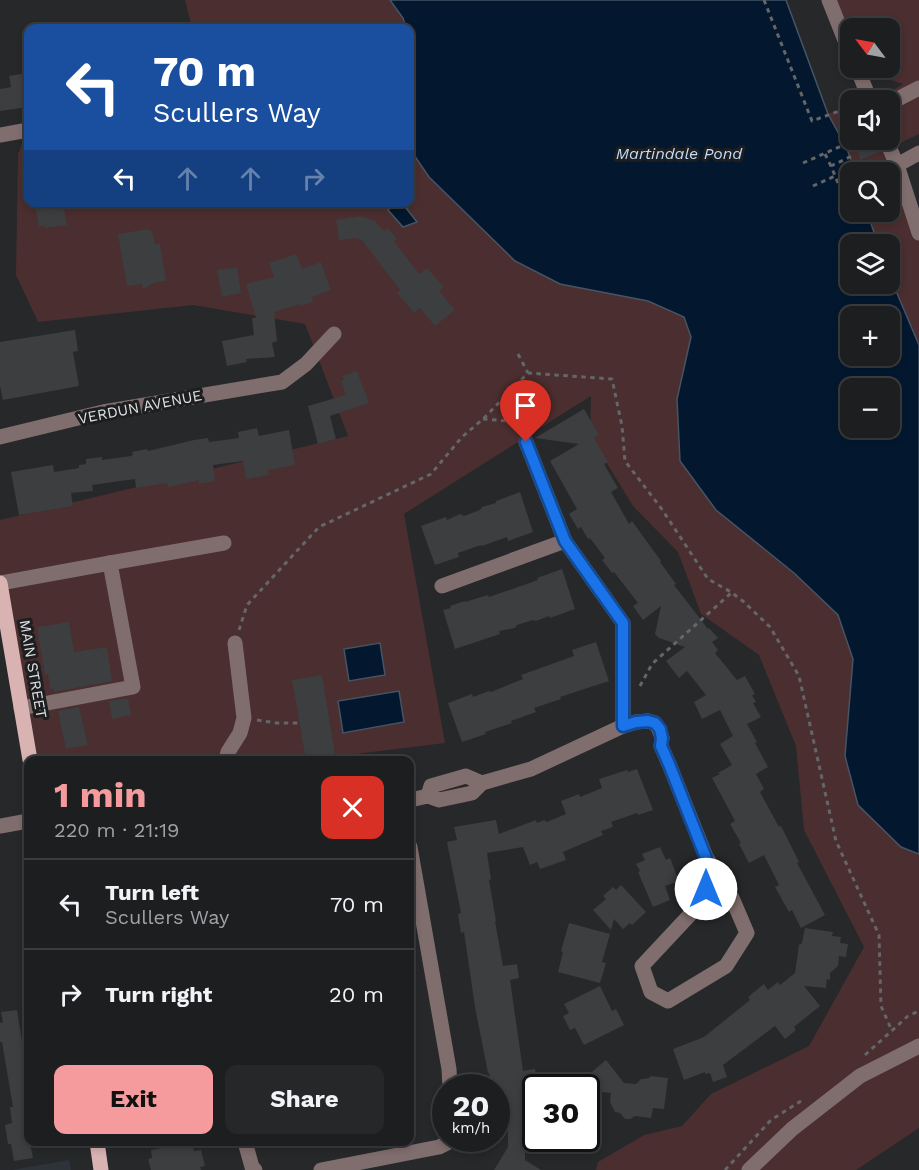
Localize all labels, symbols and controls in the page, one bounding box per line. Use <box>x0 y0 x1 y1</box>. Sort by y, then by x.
north arrow <box>840 18 900 78</box>
map controls <box>840 18 900 438</box>
text: 70 m <box>153 47 256 96</box>
icon: left <box>54 48 132 126</box>
button: sound <box>840 90 900 150</box>
text: Scullers Way <box>153 97 321 129</box>
water label: Martindale Pond <box>616 144 743 163</box>
icon: left <box>108 162 141 195</box>
icon: ahead <box>171 162 204 195</box>
icon: ahead <box>234 162 267 195</box>
icon: right <box>297 162 330 195</box>
button: search <box>840 162 900 222</box>
button: layers <box>840 234 900 294</box>
button: + <box>840 306 900 366</box>
button: − <box>840 378 900 438</box>
pin <box>500 380 551 442</box>
street label: VERDUN AVENUE <box>77 386 203 428</box>
icon: arrive <box>509 389 542 422</box>
street label: MAIN STREET <box>15 618 51 720</box>
text: 1 min <box>54 774 146 816</box>
button: close <box>321 776 384 839</box>
text: 220 m · 21:19 <box>54 818 179 842</box>
position arrow <box>674 857 738 921</box>
text: Turn left <box>105 880 199 905</box>
icon: left <box>54 888 87 921</box>
text: 70 m <box>330 892 384 917</box>
text: Scullers Way <box>105 905 229 929</box>
icon: right <box>54 978 87 1011</box>
text: Turn right <box>105 982 212 1007</box>
text: 20 m <box>329 982 384 1007</box>
button: Exit <box>54 1065 213 1134</box>
button: Share <box>225 1065 384 1134</box>
speed limit sign: 30 <box>522 1074 600 1152</box>
text: 20 <box>452 1088 490 1123</box>
text: km/h <box>452 1119 490 1137</box>

